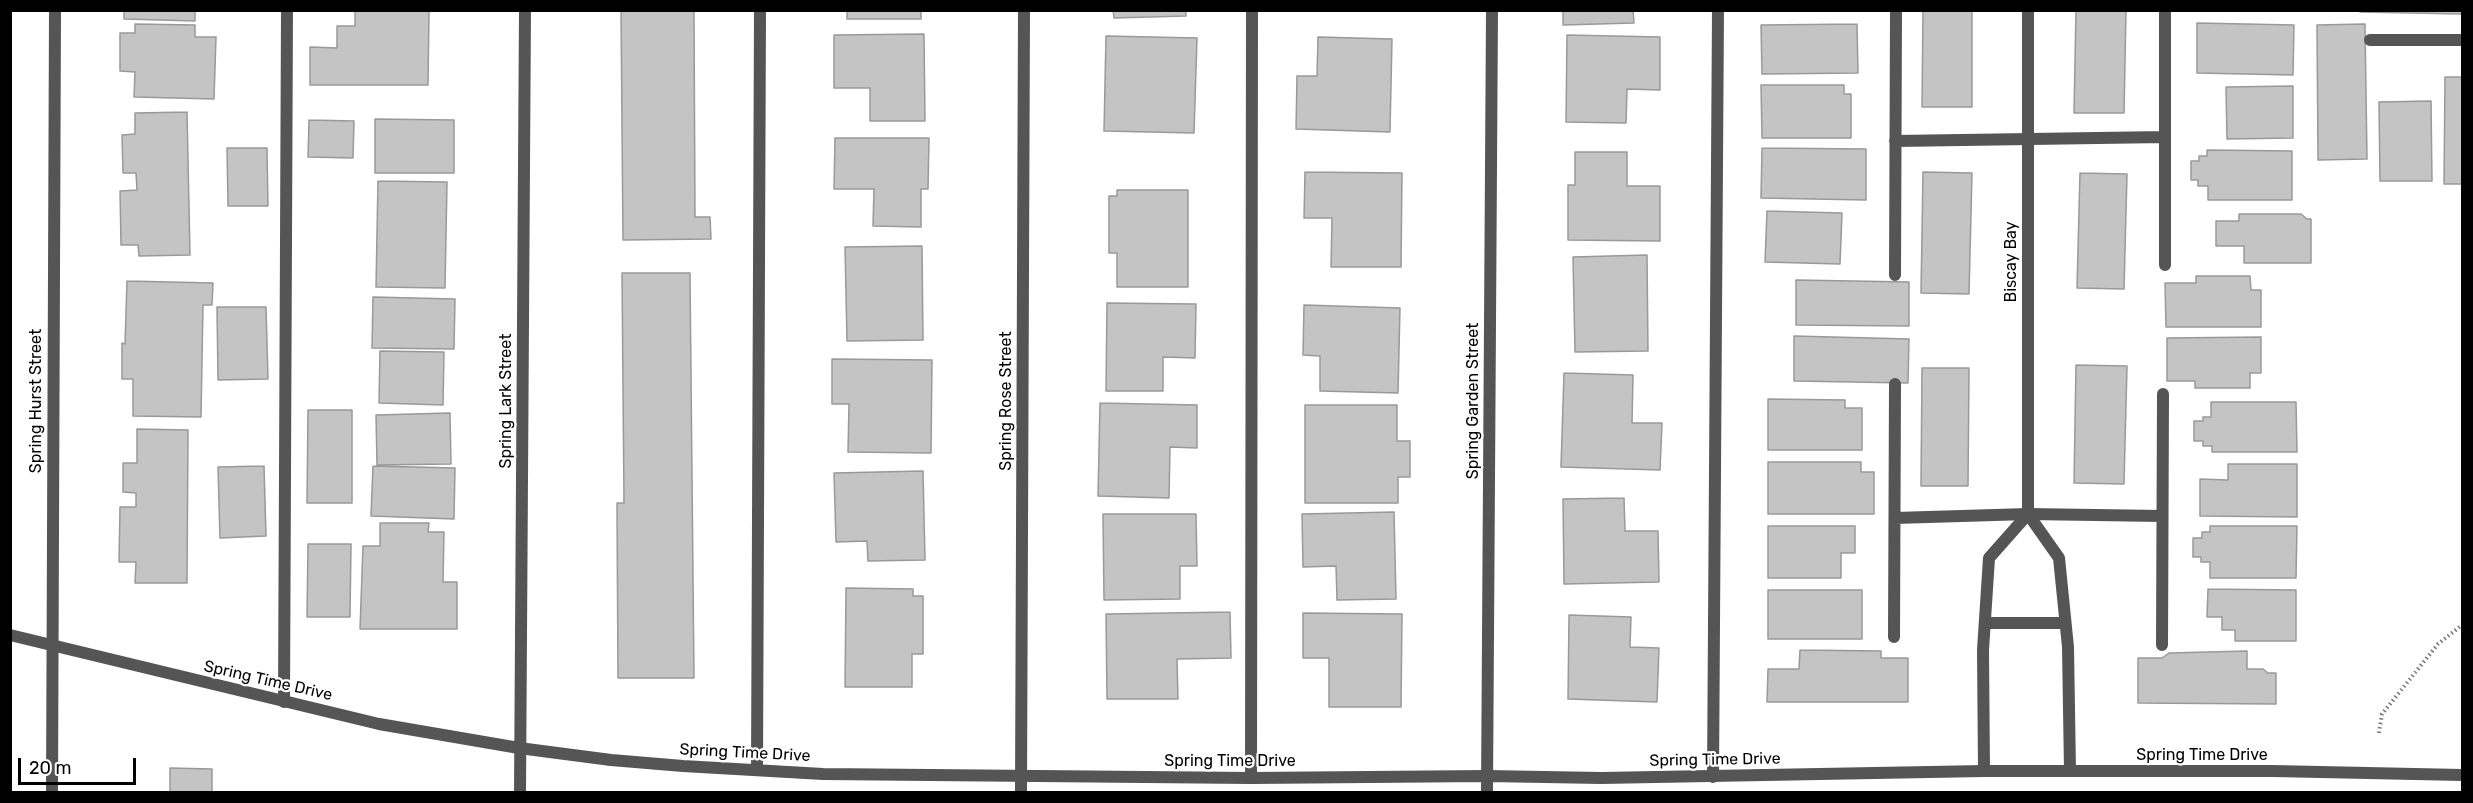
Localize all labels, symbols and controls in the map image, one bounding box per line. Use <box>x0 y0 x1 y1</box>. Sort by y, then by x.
street label: Biscay Bay <box>2001 221 2021 303</box>
street label: Spring Garden Street <box>1463 323 1483 479</box>
street label: Spring Hurst Street <box>26 329 46 473</box>
street label: Spring Rose Street <box>996 331 1016 471</box>
street label: Spring Lark Street <box>496 334 516 468</box>
street label: Spring Time Drive <box>202 657 334 705</box>
street label: Spring Time Drive <box>679 740 811 766</box>
street label: Spring Time Drive <box>2136 745 2268 765</box>
scale bar <box>21 746 140 784</box>
street label: Spring Time Drive <box>1649 749 1781 771</box>
street label: Spring Time Drive <box>1164 751 1296 771</box>
text: 20 m <box>29 757 71 779</box>

